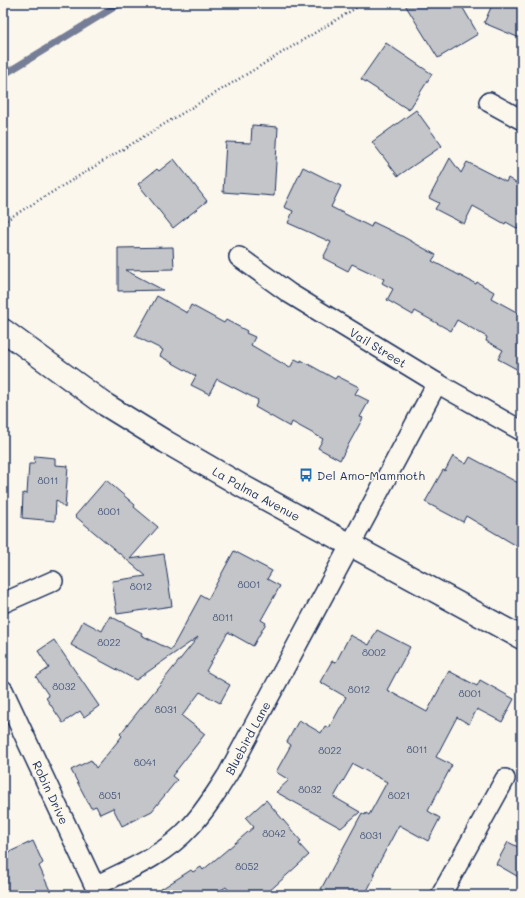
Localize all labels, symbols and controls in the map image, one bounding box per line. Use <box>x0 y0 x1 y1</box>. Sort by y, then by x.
street label: Vail Street <box>347 324 410 371</box>
street label: La Palma Avenue <box>210 463 303 524</box>
bus stop icon: Del Amo-Mammoth <box>298 467 314 483</box>
place label: Del Amo-Mammoth <box>317 467 425 483</box>
house number: 8011 <box>37 473 59 487</box>
house number: 8001 <box>98 504 120 518</box>
house number: 8001 <box>238 577 260 591</box>
house number: 8012 <box>130 579 152 593</box>
house number: 8011 <box>212 610 234 624</box>
house number: 8022 <box>97 635 121 649</box>
house number: 8002 <box>362 645 386 659</box>
house number: 8032 <box>52 679 76 693</box>
house number: 8012 <box>348 682 370 696</box>
house number: 8001 <box>459 686 481 700</box>
street label: Bluebird Lane <box>221 698 274 777</box>
house number: 8031 <box>155 702 177 716</box>
house number: 8011 <box>406 742 428 756</box>
house number: 8022 <box>318 743 342 757</box>
house number: 8041 <box>134 755 156 769</box>
street label: Robin Drive <box>29 758 73 827</box>
house number: 8032 <box>298 782 322 796</box>
house number: 8051 <box>99 788 121 802</box>
house number: 8021 <box>388 788 410 802</box>
house number: 8042 <box>262 826 286 840</box>
house number: 8031 <box>360 828 382 842</box>
house number: 8052 <box>235 859 259 873</box>

